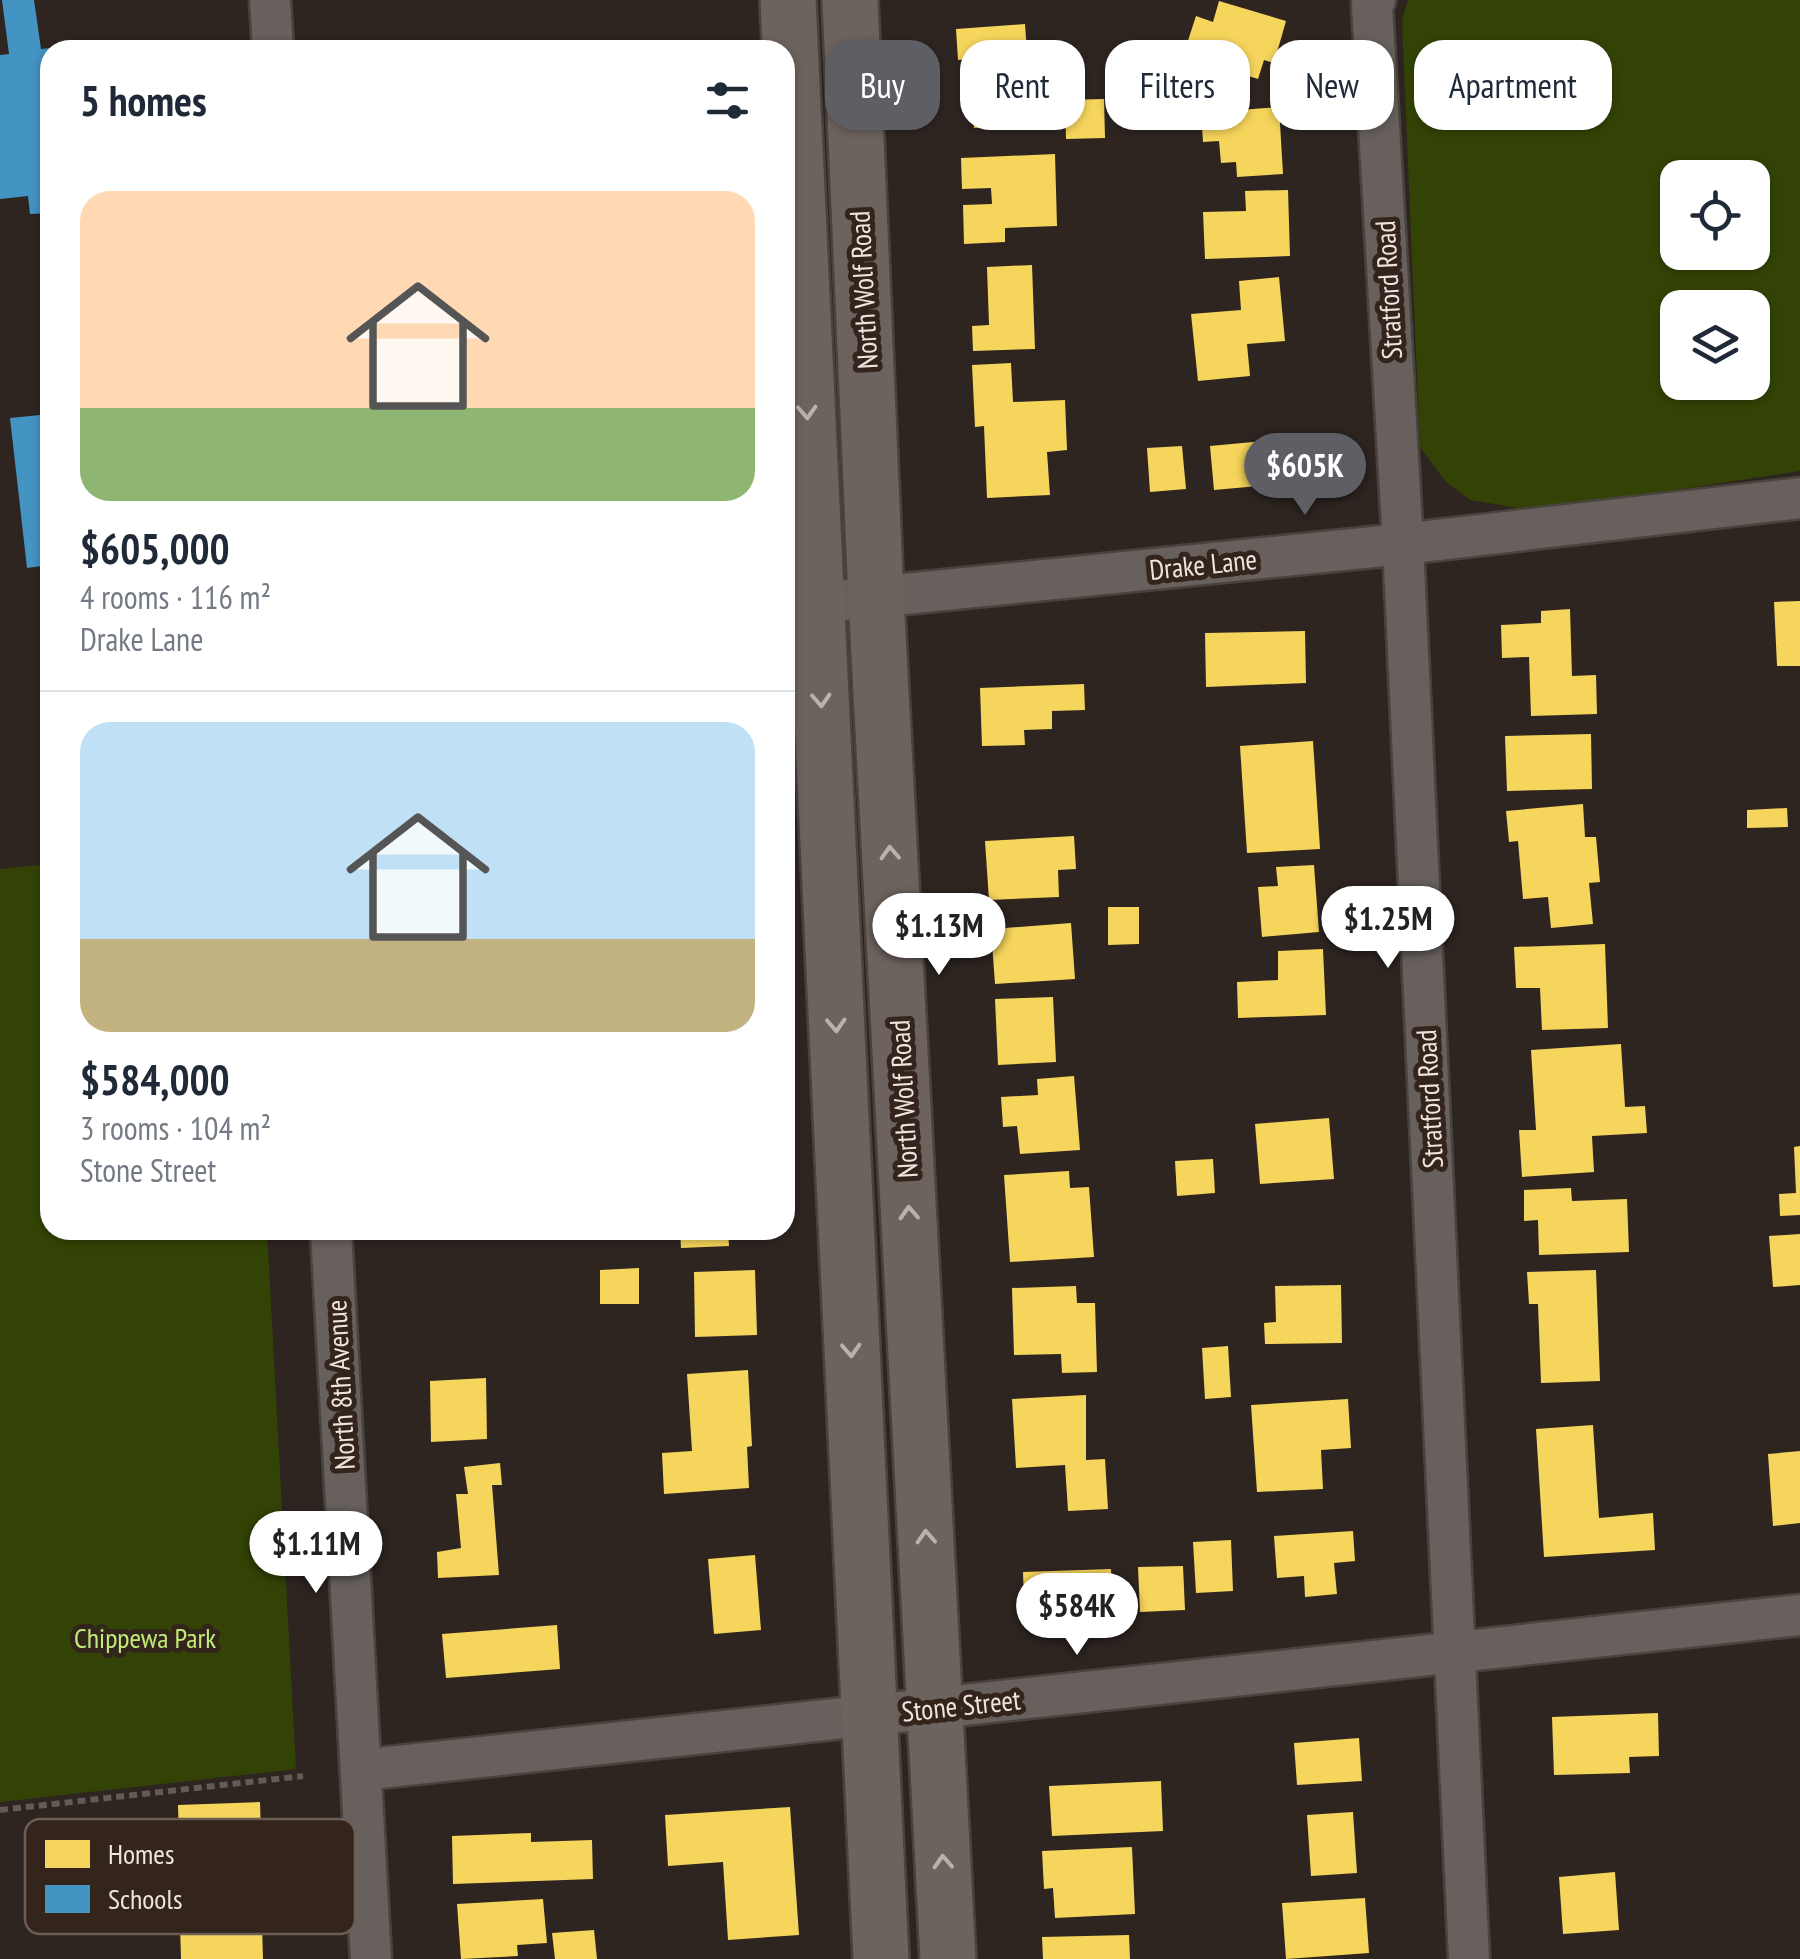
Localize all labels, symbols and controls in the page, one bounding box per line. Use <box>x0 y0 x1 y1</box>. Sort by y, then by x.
chip: Buy <box>825 40 940 130</box>
chip: Rent <box>960 40 1085 130</box>
chip: Filters <box>1105 40 1250 130</box>
chip: New <box>1270 40 1394 130</box>
chip: Apartment <box>1414 40 1612 130</box>
text: 5 homes <box>80 73 207 128</box>
icon: filters <box>700 73 755 128</box>
map controls <box>1660 160 1770 400</box>
button: locate <box>1660 160 1770 270</box>
street label: North Wolf Road <box>840 210 886 370</box>
street label: Stratford Road <box>1366 220 1410 360</box>
icon: home <box>328 256 508 436</box>
button: layers <box>1660 290 1770 400</box>
one-way arrow <box>797 405 818 421</box>
pin: $605K <box>1235 433 1375 518</box>
text: $605K <box>1266 444 1344 486</box>
text: $605,000 <box>80 521 230 576</box>
street label: Drake Lane <box>1147 540 1259 588</box>
text: 4 rooms · 116 m² <box>80 576 271 618</box>
text: Drake Lane <box>80 618 203 660</box>
one-way arrow <box>810 693 831 709</box>
icon: home <box>328 787 508 967</box>
one-way arrow <box>880 845 901 861</box>
pin: $1.25M <box>1307 886 1469 971</box>
pin: $1.13M <box>858 893 1020 978</box>
text: $1.25M <box>1343 897 1433 939</box>
text: $1.13M <box>894 904 984 946</box>
one-way arrow <box>825 1018 846 1034</box>
street label: North Wolf Road <box>880 1019 926 1179</box>
street label: Stratford Road <box>1407 1029 1451 1169</box>
text: $584,000 <box>80 1052 230 1107</box>
text: 3 rooms · 104 m² <box>80 1107 271 1149</box>
text: Stone Street <box>80 1149 216 1191</box>
one-way arrow <box>899 1204 920 1220</box>
street label: North 8th Avenue <box>317 1299 363 1471</box>
one-way arrow <box>840 1342 861 1358</box>
pin: $1.11M <box>235 1511 397 1596</box>
text: $1.11M <box>271 1522 361 1564</box>
one-way arrow <box>916 1529 937 1545</box>
pin: $584K <box>1007 1573 1147 1658</box>
text: $584K <box>1038 1584 1116 1626</box>
park label: Chippewa Park <box>74 1619 216 1656</box>
street label: Stone Street <box>900 1680 1023 1730</box>
legend <box>25 1819 355 1934</box>
text: Homes <box>108 1835 174 1872</box>
one-way arrow <box>933 1853 954 1869</box>
text: Schools <box>108 1880 182 1917</box>

